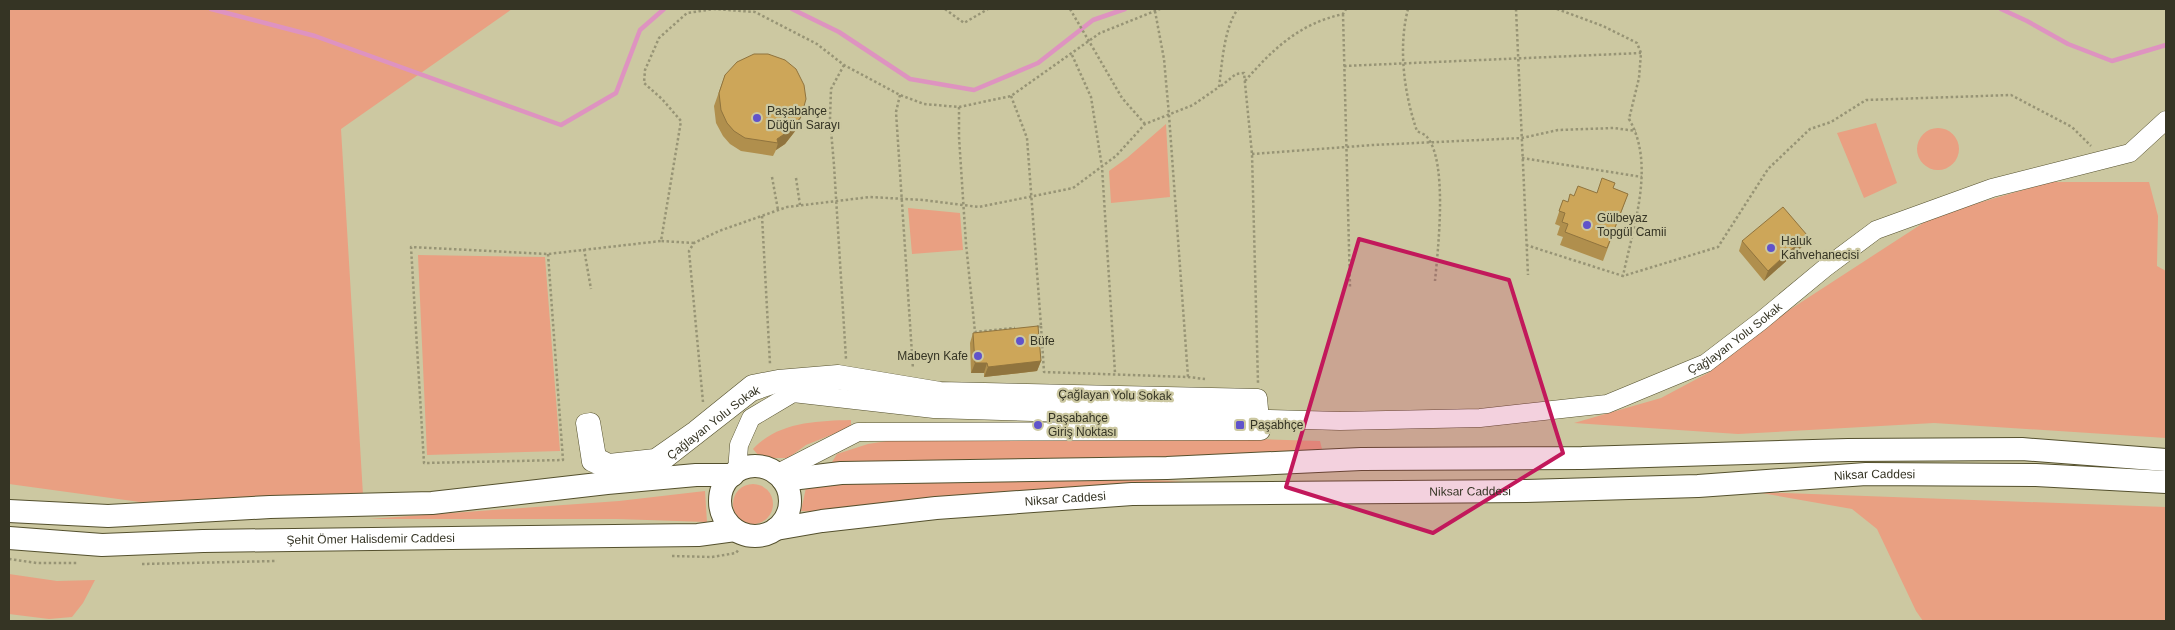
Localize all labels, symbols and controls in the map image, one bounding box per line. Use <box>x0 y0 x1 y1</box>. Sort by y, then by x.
place label: Paşabahçe Düğün Sarayı <box>767 104 840 132</box>
marker: Paşabahçe Düğün Sarayı <box>751 112 763 124</box>
place label: Gülbeyaz Topgül Camii <box>1597 211 1666 239</box>
marker: Gülbeyaz Topgül Camii <box>1581 219 1593 231</box>
place label: Haluk Kahvehanecisi <box>1781 234 1859 262</box>
marker: Haluk Kahvehanecisi <box>1765 242 1777 254</box>
street label: Çağlayan Yolu Sokak <box>1685 299 1786 377</box>
place label: Büfe <box>1030 334 1055 348</box>
marker: Büfe <box>1014 335 1026 347</box>
place label: Mabeyn Kafe <box>897 349 968 363</box>
marker: Mabeyn Kafe <box>972 350 984 362</box>
street label: Çağlayan Yolu Sokak <box>664 382 763 463</box>
street label: Çağlayan Yolu Sokak <box>1058 387 1173 403</box>
place label: Paşabahçe Giriş Noktası <box>1048 411 1117 439</box>
place label: Paşabhçe <box>1250 418 1304 432</box>
marker: Paşabahçe Giriş Noktası <box>1032 419 1044 431</box>
marker: Paşabhçe <box>1234 419 1246 431</box>
street label: Niksar Caddesi <box>1833 467 1915 483</box>
street label: Niksar Caddesi <box>1429 484 1511 499</box>
street label: Niksar Caddesi <box>1024 489 1106 509</box>
street label: Şehit Ömer Halisdemir Caddesi <box>286 531 455 547</box>

